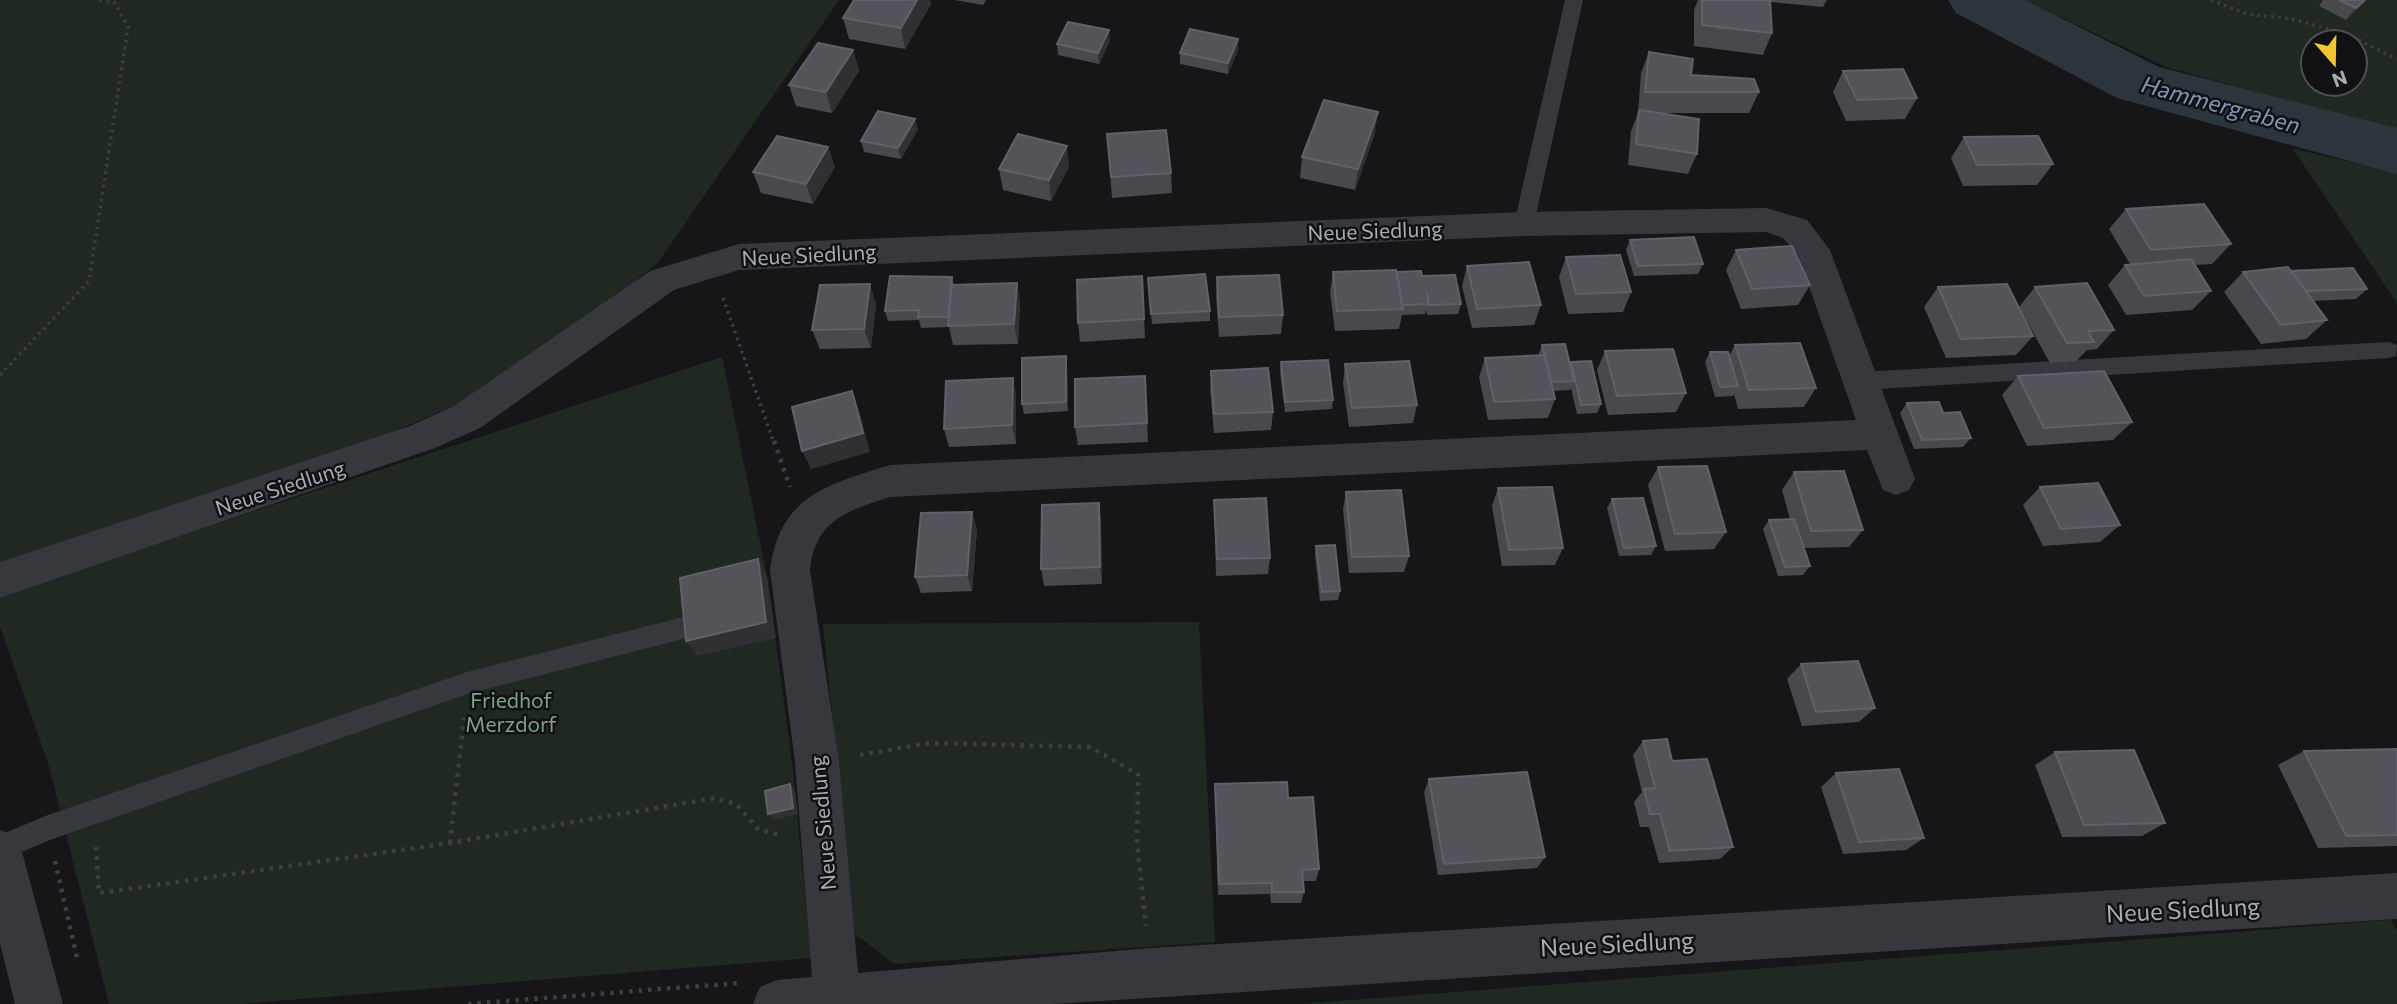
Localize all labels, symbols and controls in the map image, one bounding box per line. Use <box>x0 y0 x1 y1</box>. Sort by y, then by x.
north arrow <box>2299 28 2369 98</box>
text: N <box>2329 66 2351 93</box>
water label: Hammergraben <box>2139 69 2303 139</box>
street label: Neue Siedlung <box>1307 215 1443 245</box>
street label: Neue Siedlung <box>741 238 877 270</box>
street label: Neue Siedlung <box>212 454 348 520</box>
park label: Friedhof Merzdorf <box>465 687 557 736</box>
street label: Neue Siedlung <box>804 755 840 891</box>
street label: Neue Siedlung <box>2105 890 2261 928</box>
street label: Neue Siedlung <box>1539 924 1695 962</box>

